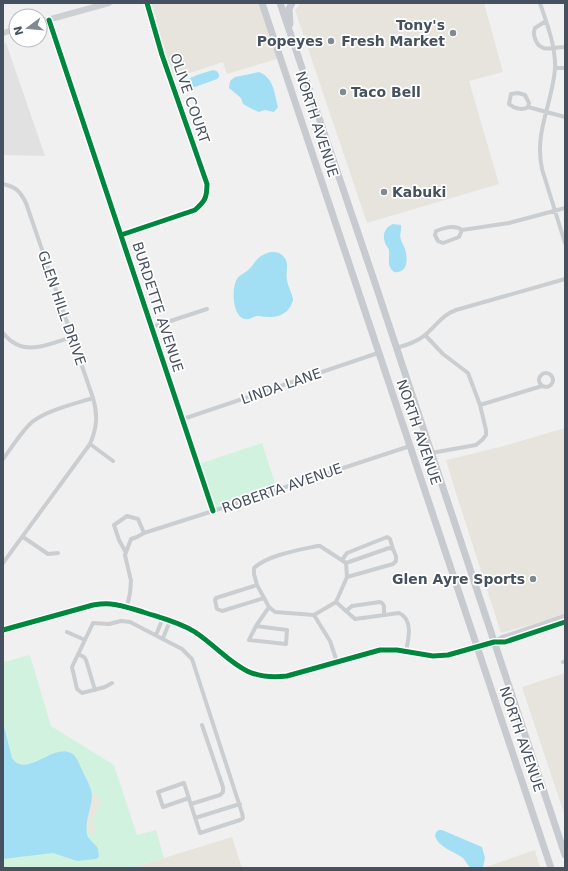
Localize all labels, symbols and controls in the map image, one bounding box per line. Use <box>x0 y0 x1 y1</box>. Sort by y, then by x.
north arrow <box>8 8 48 48</box>
place label: Tony's Fresh Market <box>341 17 445 49</box>
text: N <box>11 24 26 37</box>
marker: Tony's Fresh Market <box>448 28 458 38</box>
place label: Popeyes <box>257 33 323 49</box>
marker: Popeyes <box>326 36 336 46</box>
street label: OLIVE COURT <box>167 51 213 146</box>
street label: NORTH AVENUE <box>292 69 342 179</box>
place label: Taco Bell <box>351 84 421 100</box>
marker: Taco Bell <box>338 87 348 97</box>
place label: Kabuki <box>392 184 446 200</box>
marker: Kabuki <box>379 187 389 197</box>
street label: BURDETTE AVENUE <box>129 240 187 374</box>
street label: GLEN HILL DRIVE <box>35 249 89 367</box>
street label: LINDA LANE <box>239 365 323 407</box>
street label: NORTH AVENUE <box>393 377 445 487</box>
street label: ROBERTA AVENUE <box>220 460 344 516</box>
place label: Glen Ayre Sports <box>392 571 525 587</box>
marker: Glen Ayre Sports <box>528 574 538 584</box>
street label: NORTH AVENUE <box>496 684 548 794</box>

